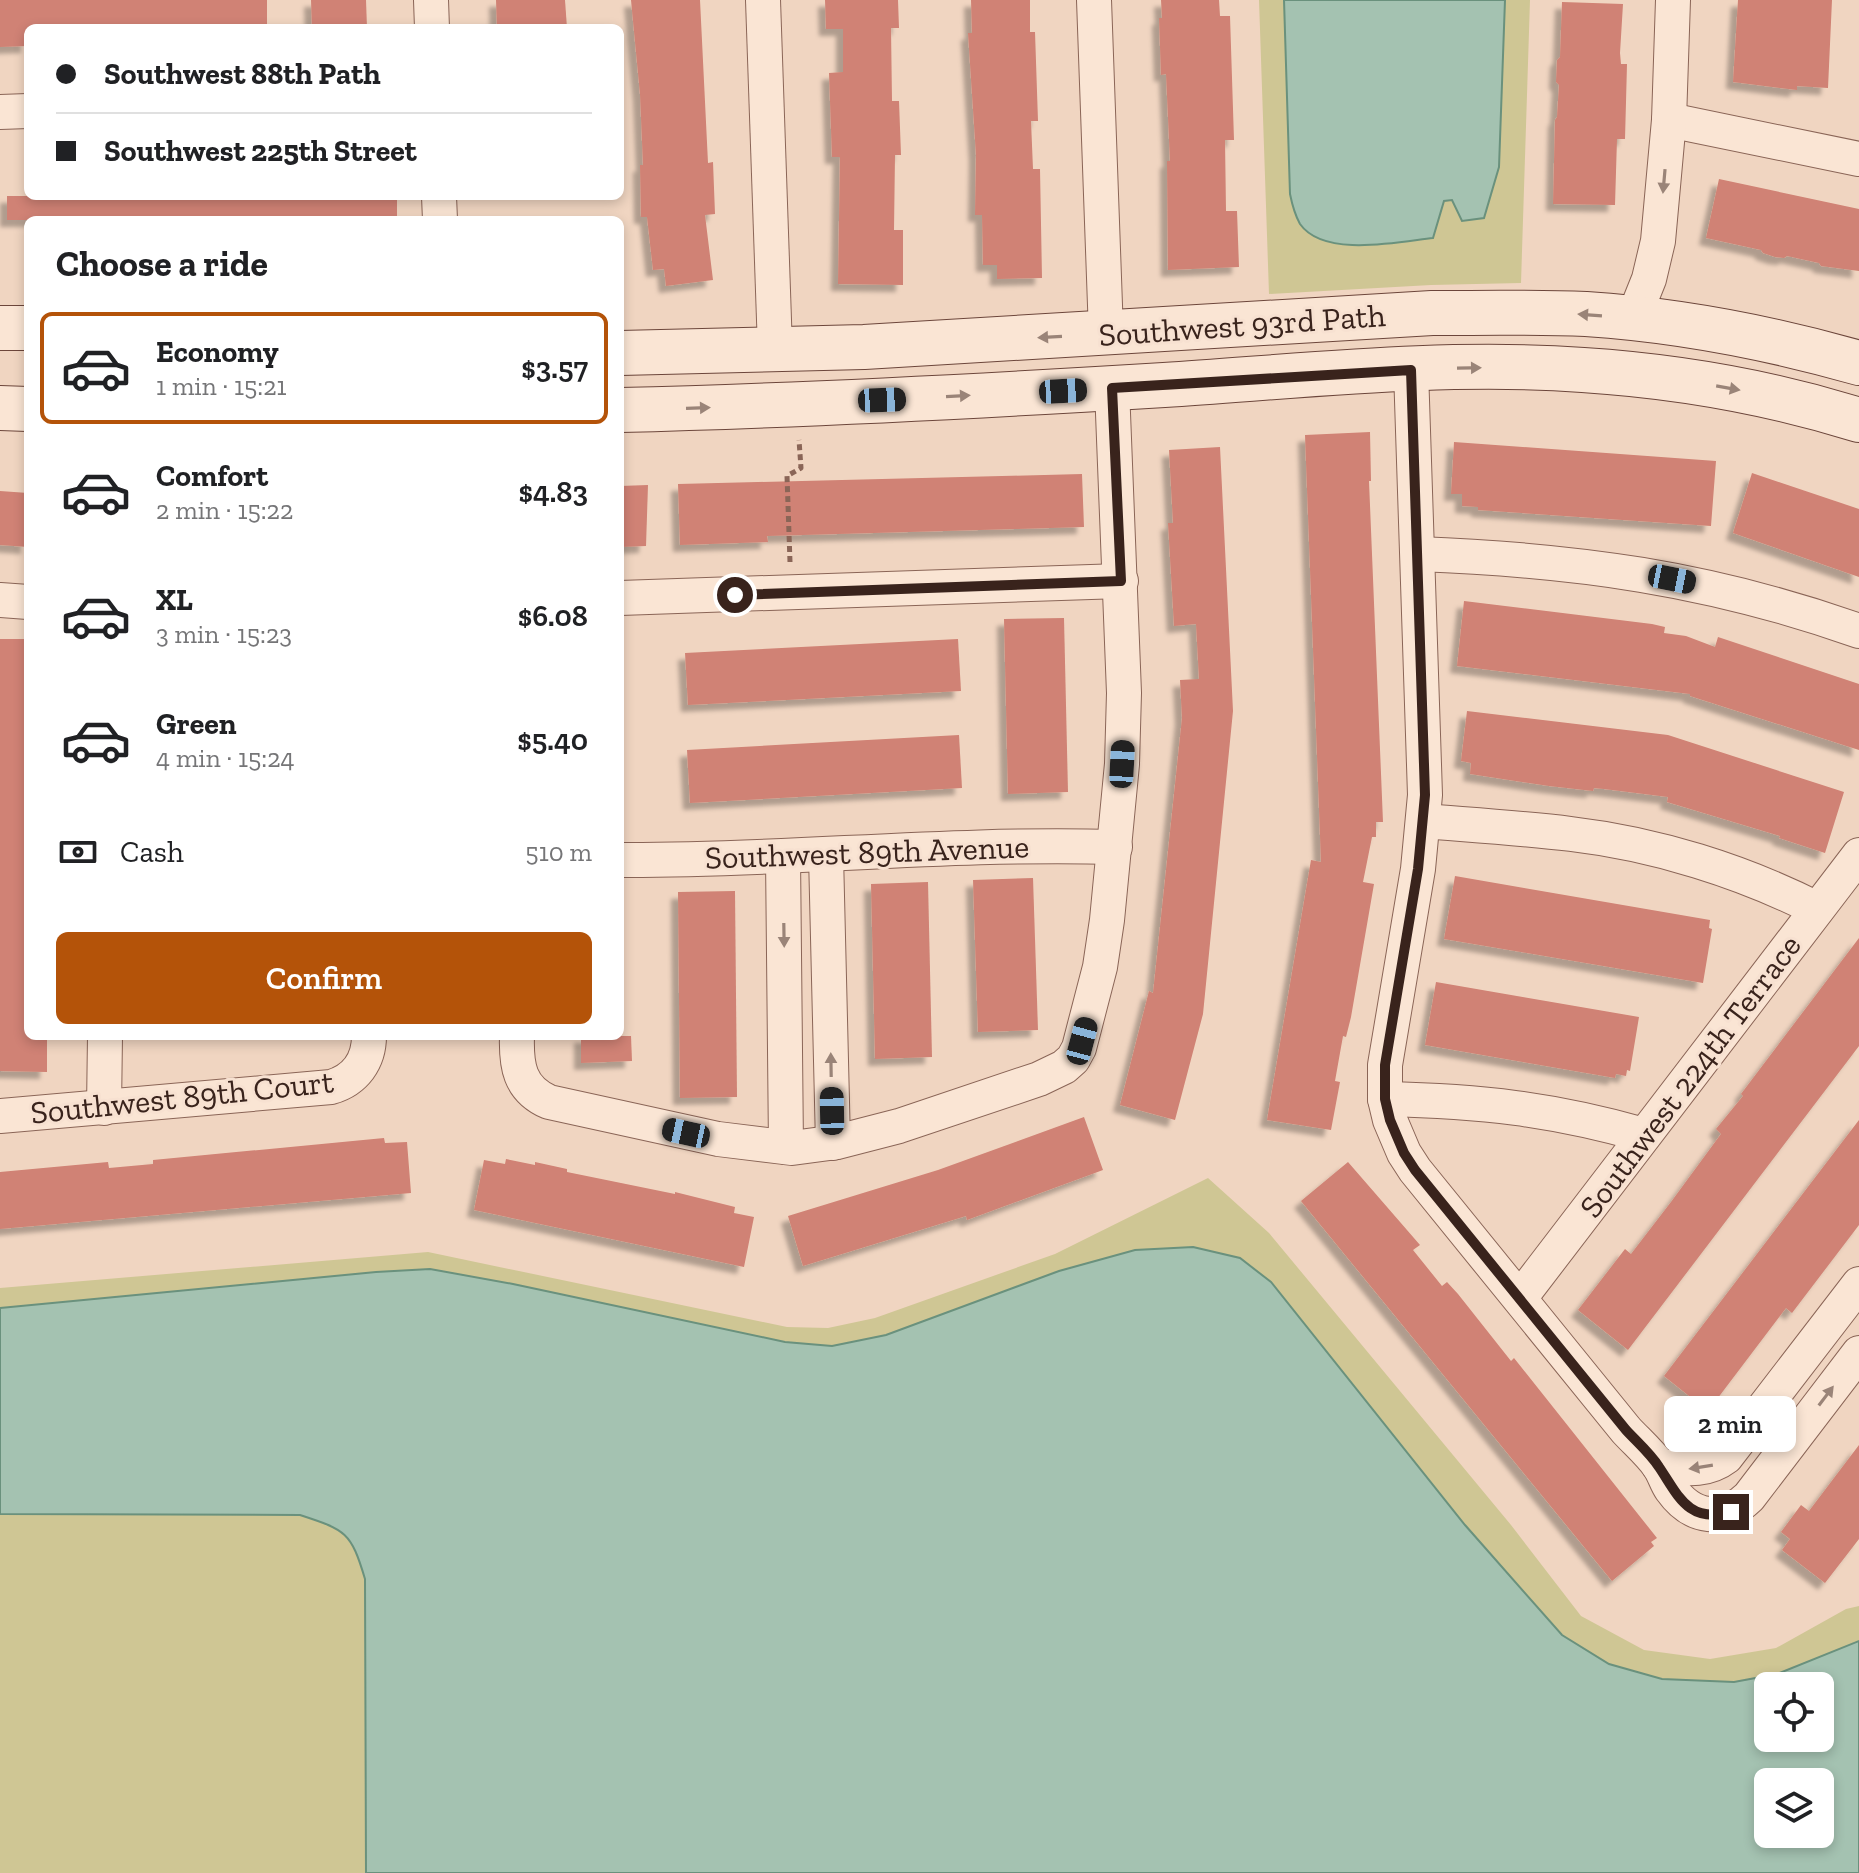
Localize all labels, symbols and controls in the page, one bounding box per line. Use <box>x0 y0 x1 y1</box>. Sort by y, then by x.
text: Southwest 88th Path <box>104 56 381 92</box>
text: Southwest 225th Street <box>104 133 417 169</box>
one-way arrow <box>1657 169 1670 194</box>
text: Choose a ride <box>56 242 268 285</box>
street label: Southwest 93rd Path <box>1097 296 1387 354</box>
one-way arrow <box>1577 308 1602 321</box>
one-way arrow <box>1037 331 1062 344</box>
icon: car <box>60 332 132 404</box>
text: Economy <box>156 334 279 370</box>
text: $3.57 <box>521 350 588 386</box>
one-way arrow <box>1457 361 1482 374</box>
text: 1 min · 15:21 <box>156 370 287 402</box>
car <box>1038 378 1088 404</box>
one-way arrow <box>1715 382 1740 395</box>
car <box>858 387 906 413</box>
one-way arrow <box>946 390 971 403</box>
one-way arrow <box>686 402 711 415</box>
icon: car <box>60 456 132 528</box>
text: Comfort <box>156 458 268 494</box>
text: $4.83 <box>518 474 588 510</box>
text: 2 min · 15:22 <box>156 494 293 526</box>
car <box>1646 563 1698 595</box>
route start <box>717 577 753 613</box>
icon: car <box>60 580 132 652</box>
text: XL <box>156 582 193 618</box>
text: $6.08 <box>518 598 588 634</box>
text: 3 min · 15:23 <box>156 618 292 650</box>
icon: car <box>60 704 132 776</box>
text: Green <box>156 706 236 742</box>
text: $5.40 <box>517 722 588 758</box>
car <box>1109 739 1135 789</box>
text: 4 min · 15:24 <box>156 742 295 774</box>
street label: Southwest 89th Avenue <box>704 827 1030 877</box>
icon: cash <box>56 830 100 874</box>
text: Cash <box>120 834 184 870</box>
text: 510 m <box>525 836 592 868</box>
one-way arrow <box>778 923 790 948</box>
street label: Southwest 224th Terrace <box>1571 927 1809 1225</box>
button: Confirm <box>56 932 592 1024</box>
car <box>1064 1015 1100 1067</box>
one-way arrow <box>825 1052 837 1077</box>
street label: Southwest 89th Court <box>29 1062 335 1132</box>
car <box>820 1087 844 1135</box>
car <box>660 1116 712 1150</box>
one-way arrow <box>1818 1386 1834 1406</box>
callout: 2 min <box>1665 1396 1797 1452</box>
text: 2 min <box>1698 1408 1762 1440</box>
one-way arrow <box>1688 1461 1713 1474</box>
route end <box>1713 1494 1749 1530</box>
map controls <box>1754 1672 1834 1848</box>
button: locate <box>1754 1672 1834 1752</box>
button: layers <box>1754 1768 1834 1848</box>

